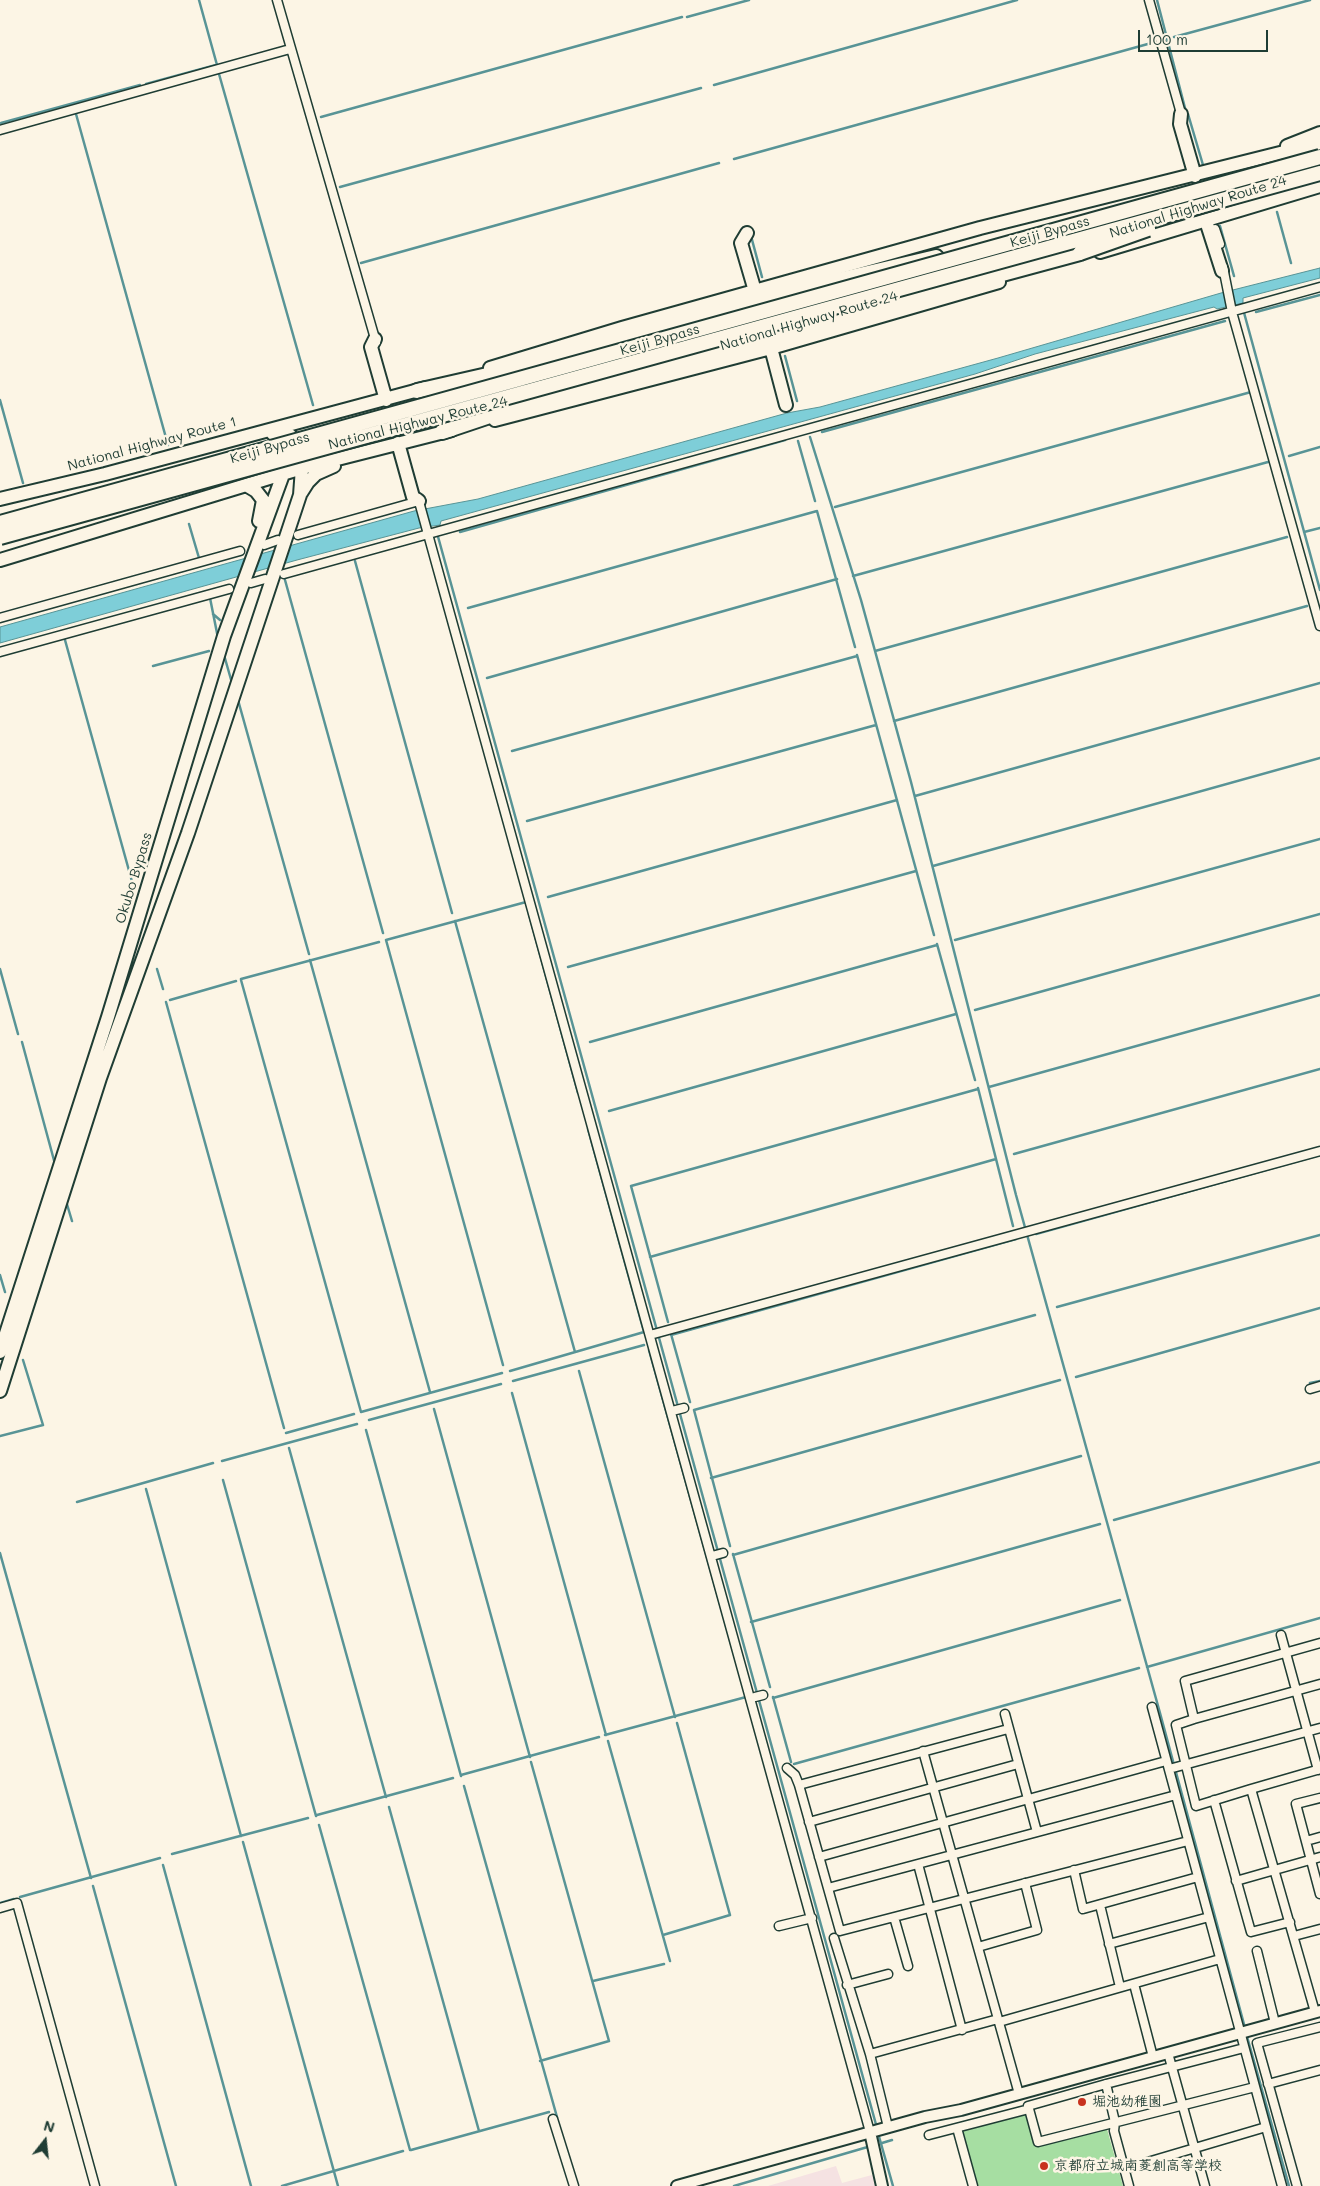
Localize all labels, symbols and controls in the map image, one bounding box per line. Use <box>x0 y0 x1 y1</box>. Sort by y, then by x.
scale bar <box>1140 20 1270 52</box>
text: 100 m <box>1146 29 1188 49</box>
street label: National Highway Route 24 <box>1107 172 1289 242</box>
street label: Keiji Bypass <box>1008 213 1092 251</box>
street label: National Highway Route 24 <box>718 288 900 354</box>
street label: Keiji Bypass <box>618 321 702 359</box>
street label: National Highway Route 24 <box>327 393 509 453</box>
street label: National Highway Route 1 <box>66 413 238 475</box>
street label: Keiji Bypass <box>228 429 312 467</box>
street label: Okubo Bypass <box>112 830 156 926</box>
place label: 堀池幼稚園 <box>1092 2094 1162 2110</box>
marker: 堀池幼稚園 <box>1076 2096 1088 2108</box>
text: N <box>42 2115 57 2137</box>
north arrow <box>20 2116 70 2166</box>
place label: 京都府立城南菱創高等学校 <box>1054 2158 1222 2174</box>
marker: 京都府立城南菱創高等学校 <box>1038 2160 1050 2172</box>

